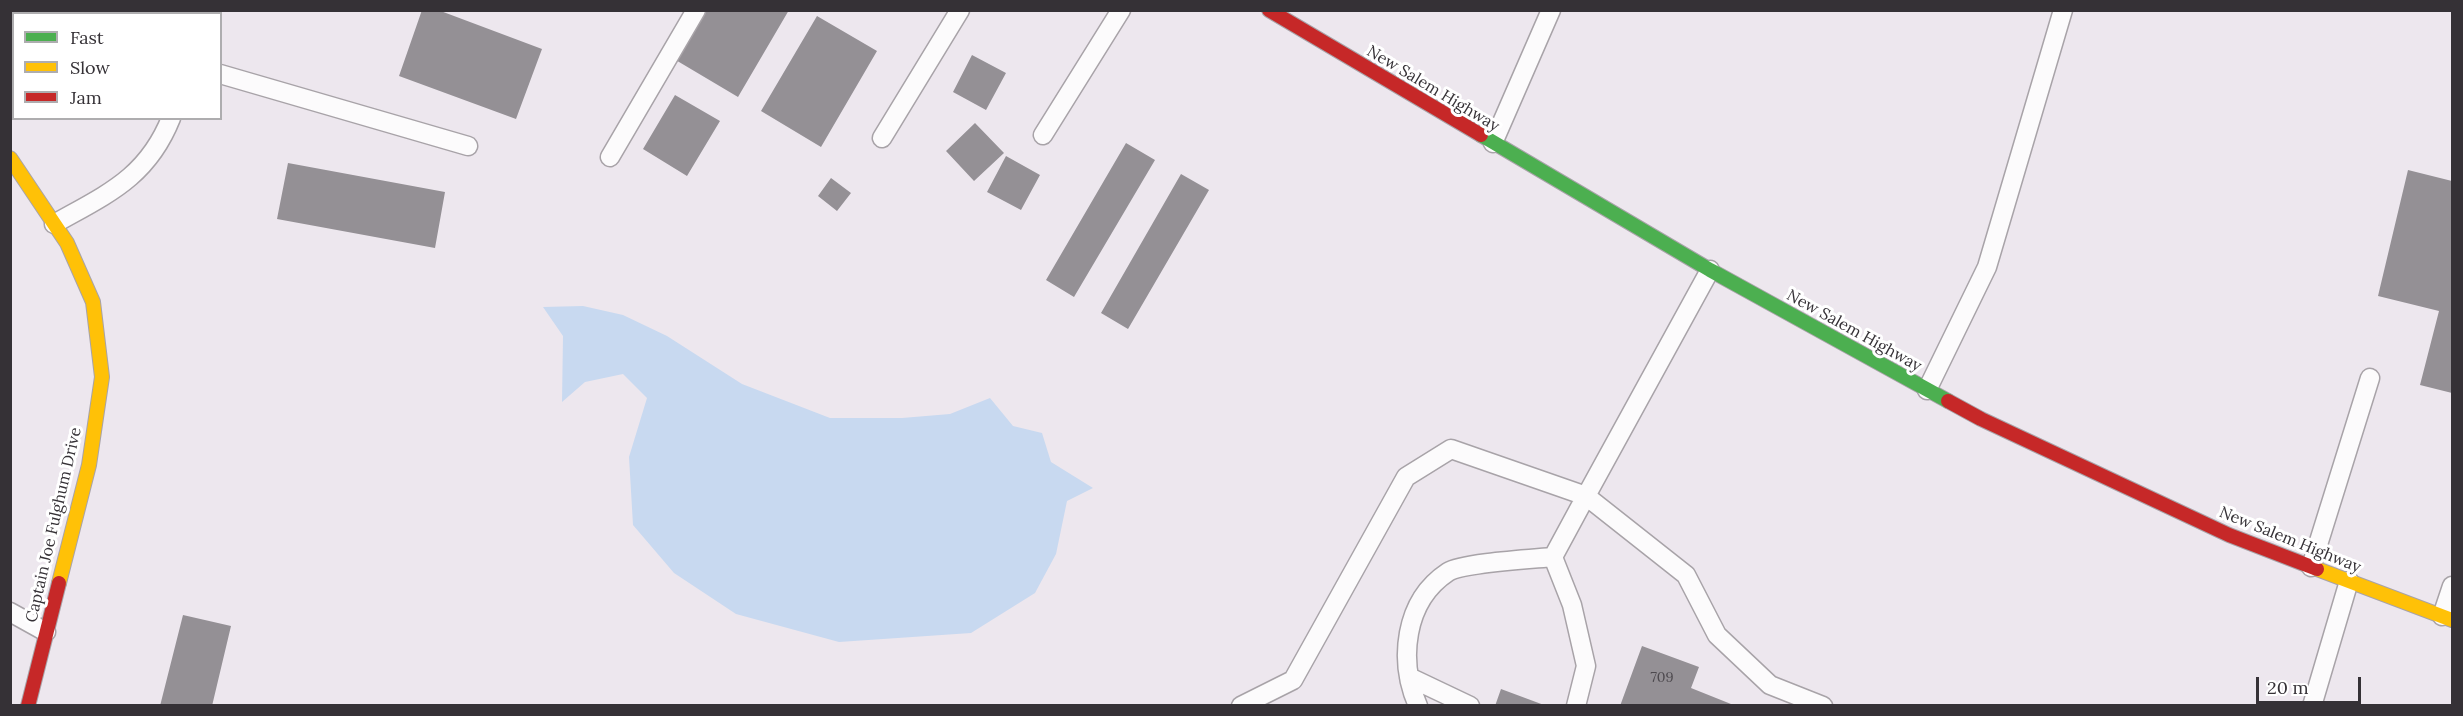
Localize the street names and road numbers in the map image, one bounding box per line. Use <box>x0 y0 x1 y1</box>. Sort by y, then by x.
street label: New Salem Highway <box>1363 42 1503 136</box>
street label: New Salem Highway <box>1783 286 1925 376</box>
street label: Captain Joe Fulghum Drive <box>22 426 86 624</box>
street label: New Salem Highway <box>2216 503 2364 577</box>

